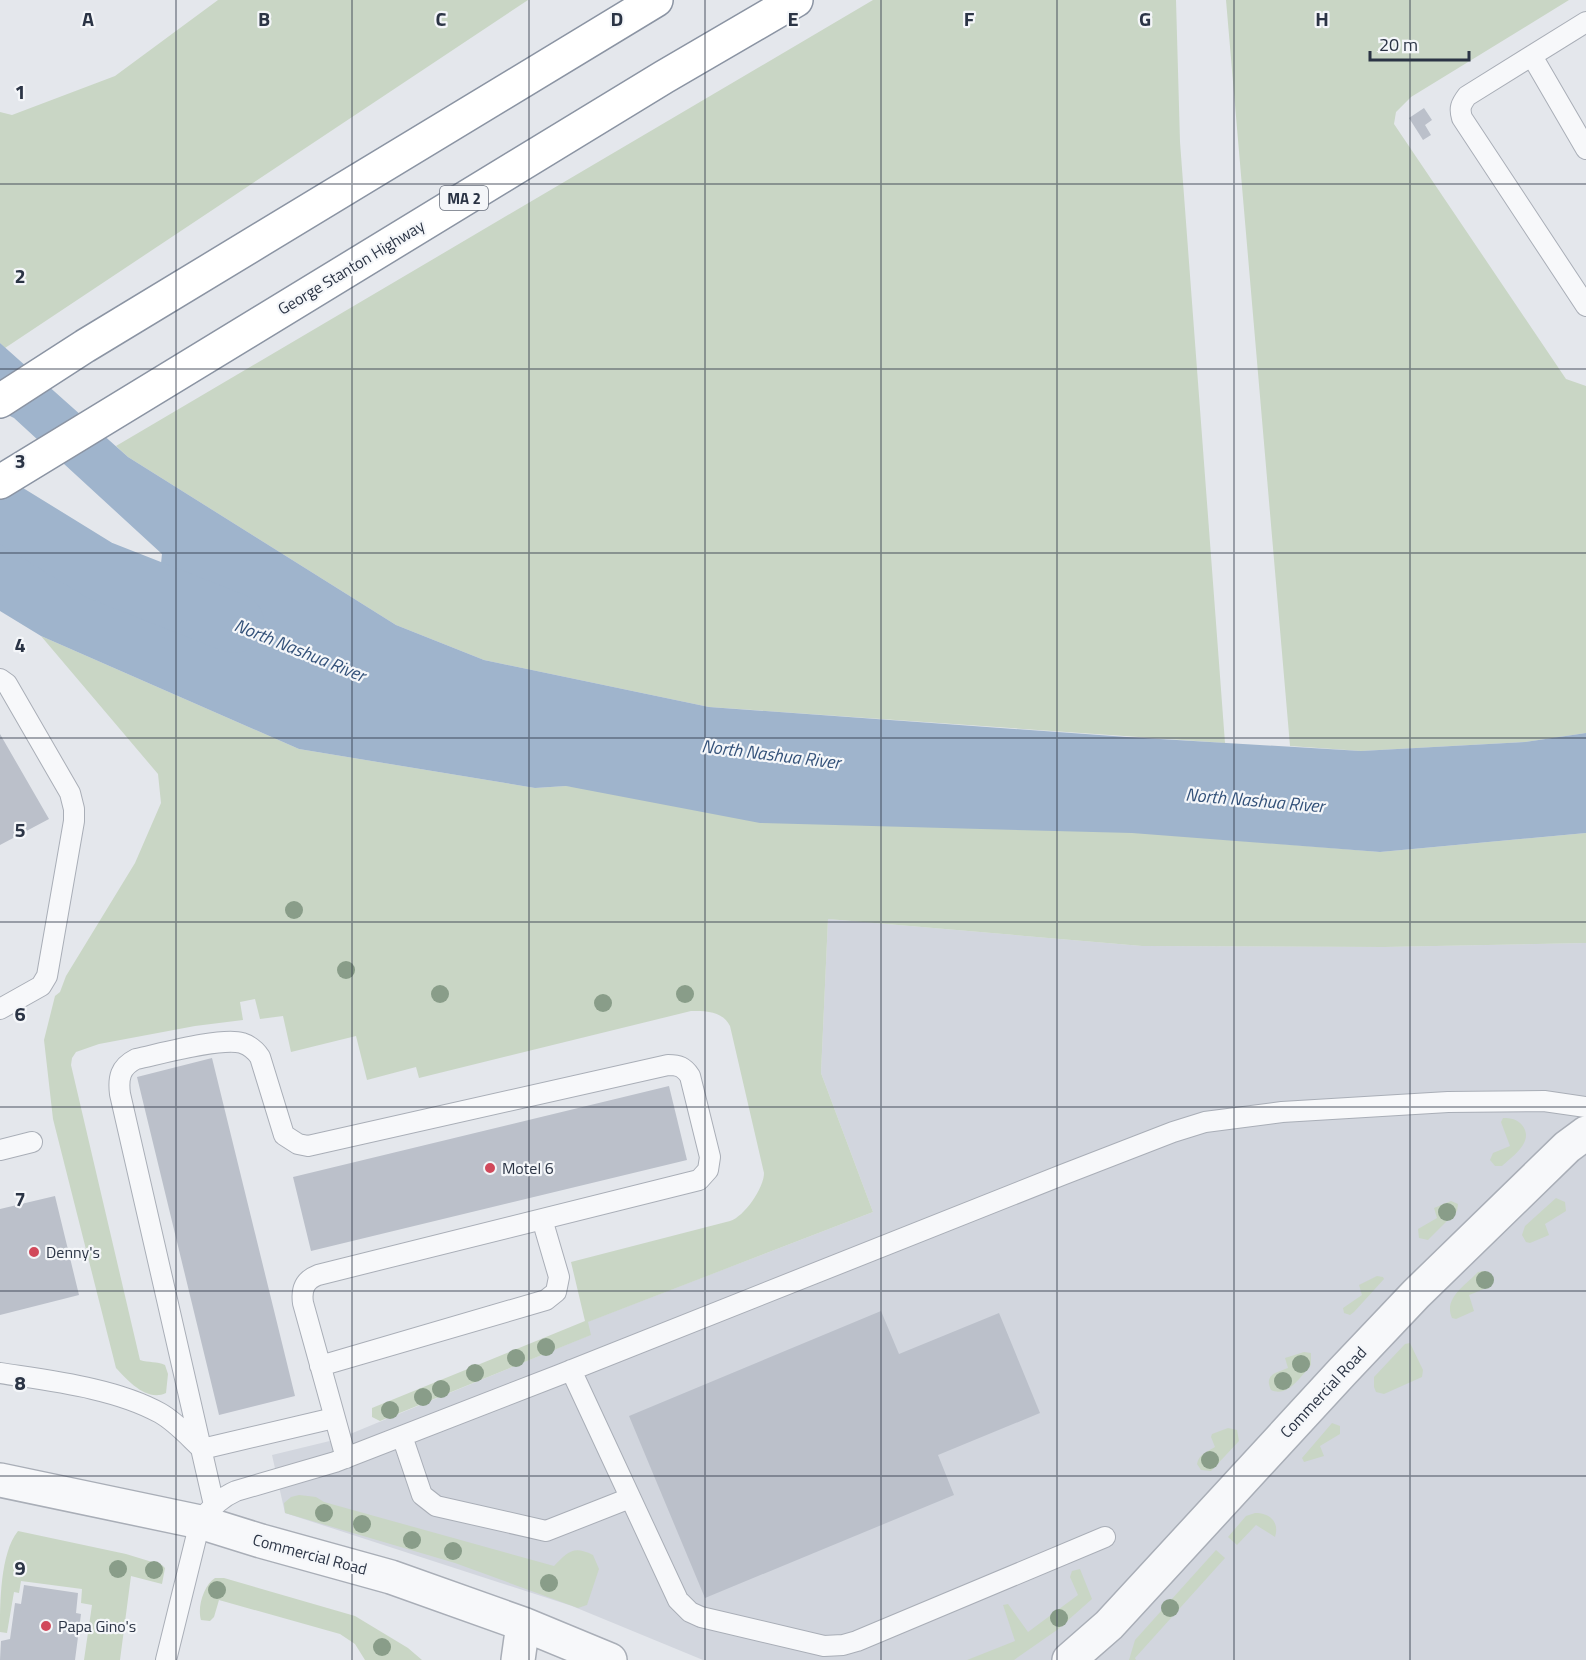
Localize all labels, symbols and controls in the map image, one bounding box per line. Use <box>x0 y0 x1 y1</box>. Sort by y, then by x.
text: A <box>82 3 94 34</box>
text: B <box>258 3 270 34</box>
text: C <box>436 3 447 34</box>
text: D <box>611 3 623 34</box>
text: E <box>787 3 799 34</box>
text: F <box>964 3 975 34</box>
text: G <box>1139 3 1151 34</box>
text: H <box>1315 3 1329 34</box>
scale bar <box>1370 24 1469 62</box>
text: 20 m <box>1379 31 1418 58</box>
text: 1 <box>14 76 26 107</box>
road number: MA 2 <box>440 186 488 210</box>
street label: George Stanton Highway <box>273 213 429 320</box>
text: 2 <box>14 260 26 291</box>
text: 3 <box>14 445 26 476</box>
water label: North Nashua River <box>230 611 372 689</box>
text: 4 <box>14 629 26 660</box>
water label: North Nashua River <box>700 732 844 776</box>
water label: North Nashua River <box>1184 780 1328 820</box>
text: 5 <box>14 814 26 845</box>
text: 6 <box>14 998 26 1029</box>
place label: Motel 6 <box>502 1156 554 1180</box>
marker: Motel 6 <box>483 1161 497 1175</box>
text: 7 <box>14 1183 26 1214</box>
place label: Denny's <box>46 1240 100 1264</box>
marker: Denny's <box>27 1245 41 1259</box>
street label: Commercial Road <box>1274 1341 1372 1443</box>
text: 8 <box>14 1367 26 1398</box>
street label: Commercial Road <box>250 1527 370 1581</box>
text: 9 <box>14 1552 26 1583</box>
place label: Papa Gino's <box>58 1614 136 1638</box>
marker: Papa Gino's <box>39 1619 53 1633</box>

